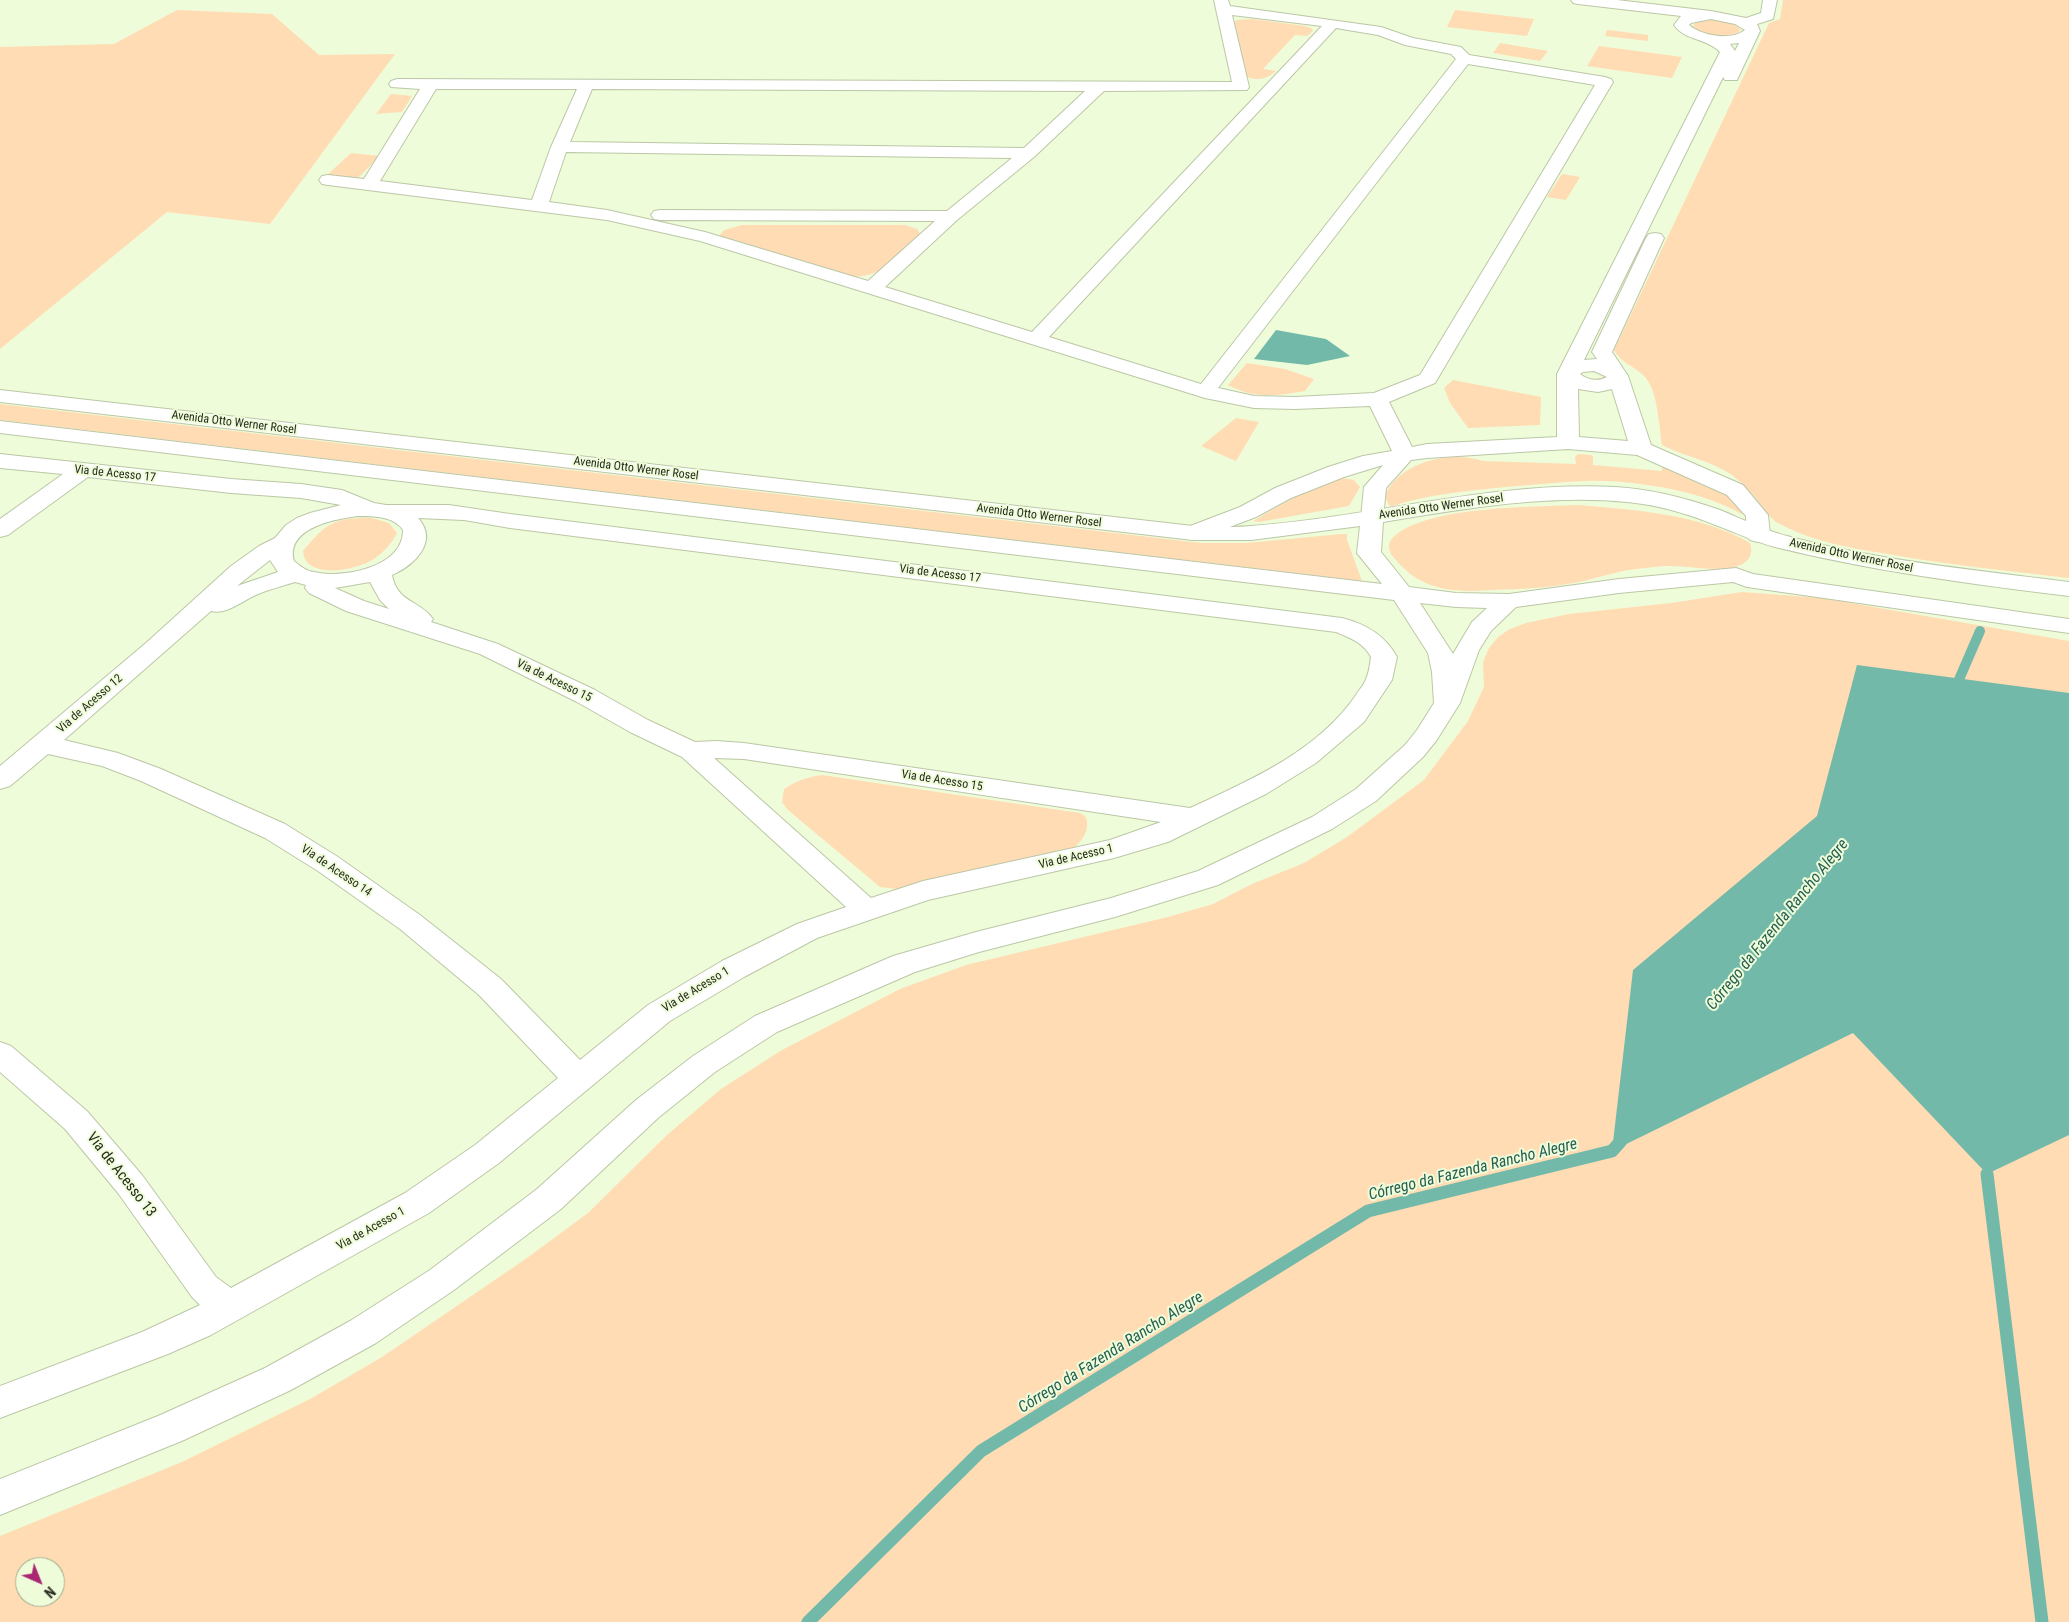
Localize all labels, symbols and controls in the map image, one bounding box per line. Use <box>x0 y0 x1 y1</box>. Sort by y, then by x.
street label: Avenida Otto Werner Rosel <box>171 408 297 438</box>
street label: Avenida Otto Werner Rosel <box>573 454 699 484</box>
street label: Via de Acesso 17 <box>73 463 157 485</box>
street label: Avenida Otto Werner Rosel <box>1378 491 1504 523</box>
street label: Avenida Otto Werner Rosel <box>976 501 1102 531</box>
street label: Avenida Otto Werner Rosel <box>1788 536 1914 576</box>
street label: Via de Acesso 17 <box>898 562 982 586</box>
street label: Via de Acesso 15 <box>514 657 594 705</box>
street label: Via de Acesso 12 <box>54 672 126 736</box>
street label: Via de Acesso 15 <box>900 767 984 795</box>
water label: Córrego da Fazenda Rancho Alegre <box>1703 836 1853 1014</box>
street label: Via de Acesso 1 <box>1037 841 1115 873</box>
street label: Via de Acesso 14 <box>298 842 374 900</box>
street label: Via de Acesso 1 <box>660 964 732 1016</box>
street label: Via de Acesso 13 <box>82 1129 160 1221</box>
water label: Córrego da Fazenda Rancho Alegre <box>1367 1135 1579 1205</box>
street label: Via de Acesso 1 <box>334 1204 408 1254</box>
water label: Córrego da Fazenda Rancho Alegre <box>1015 1288 1207 1418</box>
north arrow <box>15 1557 65 1607</box>
text: N <box>41 1583 58 1601</box>

